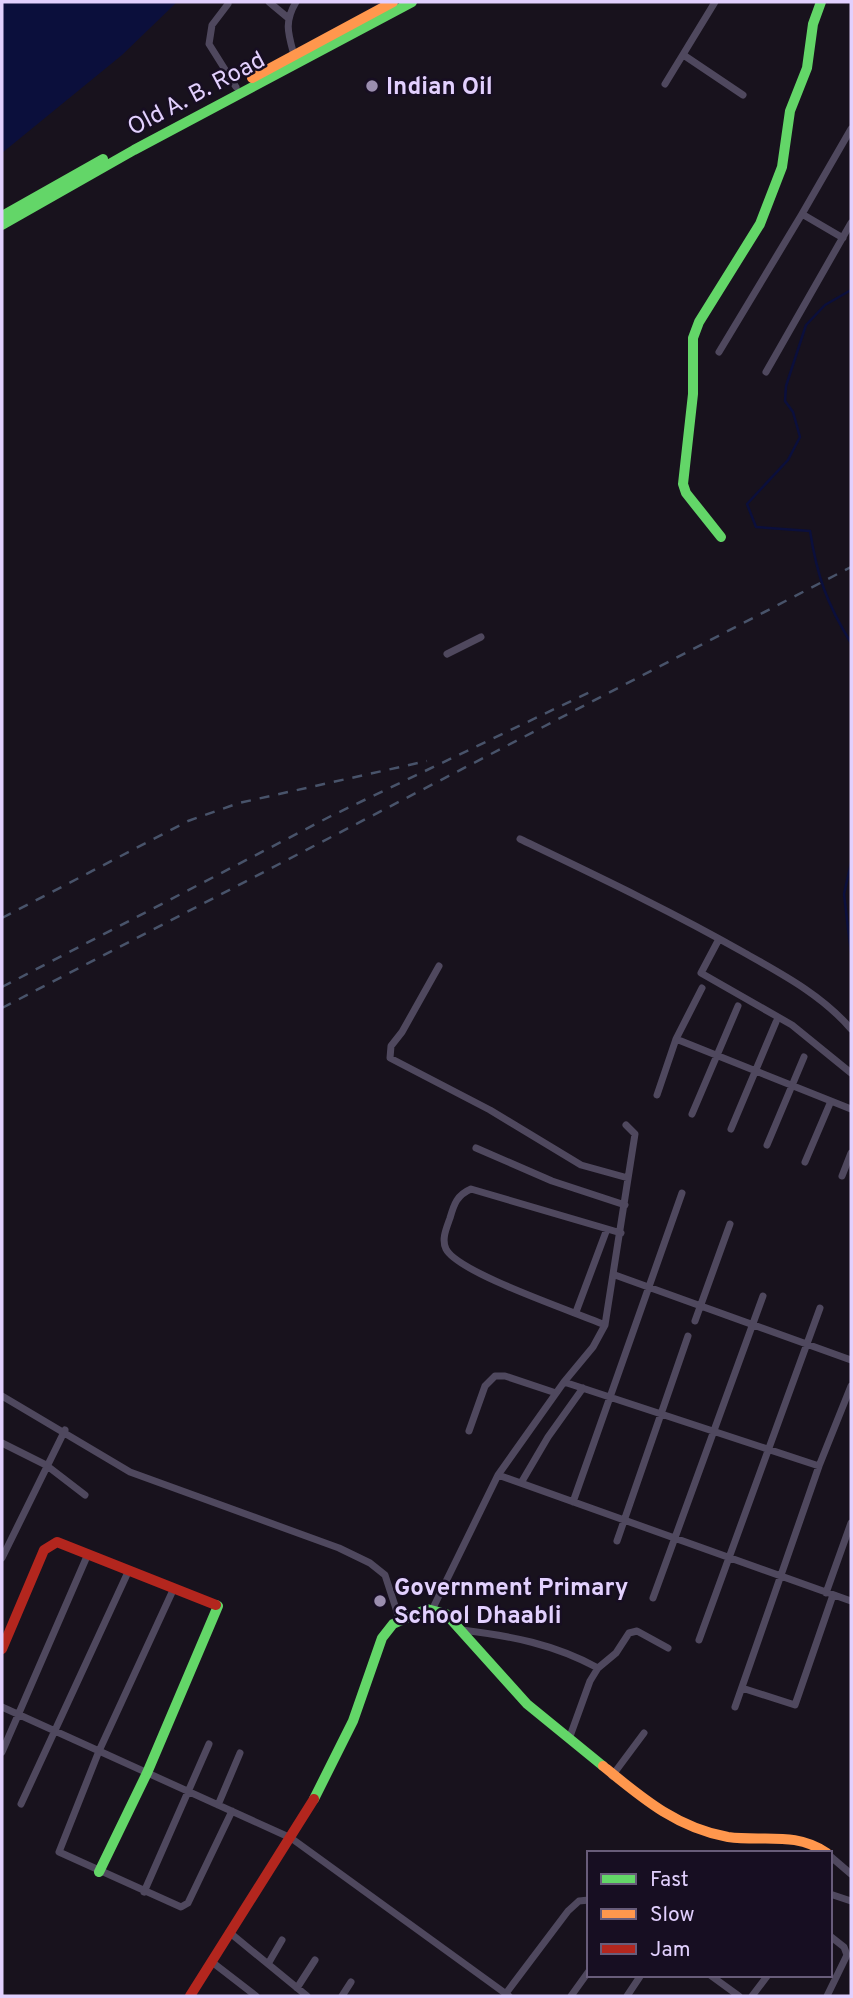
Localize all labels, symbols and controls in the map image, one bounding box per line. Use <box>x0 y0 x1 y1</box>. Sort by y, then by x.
street label: Old A. B. Road <box>123 46 271 144</box>
place label: Indian Oil <box>386 73 493 103</box>
marker: Indian Oil <box>364 78 380 94</box>
place label: Government Primary School Dhaabli <box>394 1574 628 1632</box>
marker: Government Primary School Dhaabli <box>372 1593 388 1609</box>
legend <box>587 1851 832 1977</box>
text: Fast <box>650 1867 689 1894</box>
text: Slow <box>650 1902 695 1929</box>
text: Jam <box>650 1937 691 1964</box>

